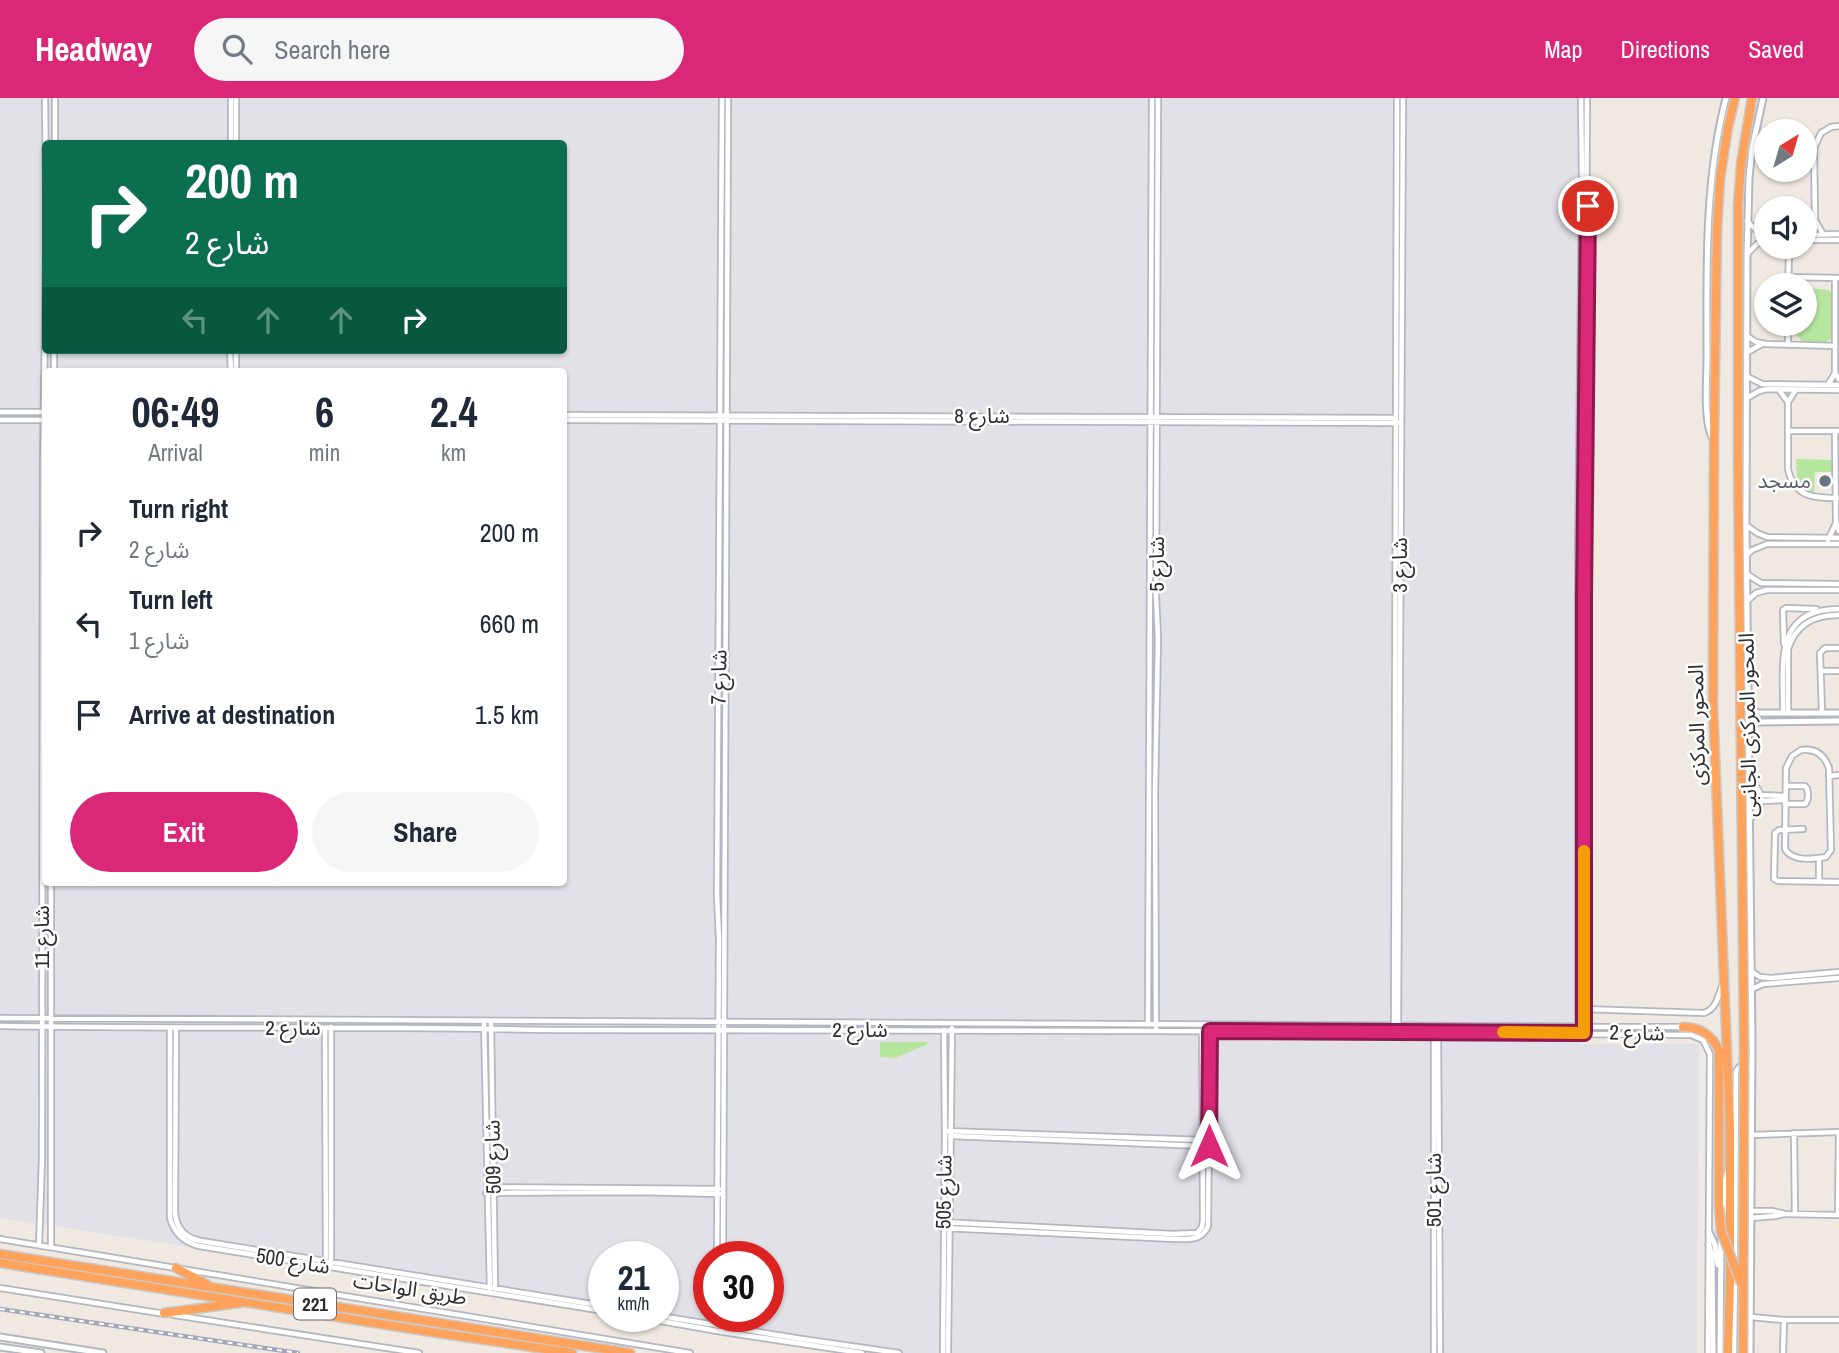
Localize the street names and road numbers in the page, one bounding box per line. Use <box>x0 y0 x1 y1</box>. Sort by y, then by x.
street label: شارع 8 <box>954 401 1010 431</box>
street label: شارع 5 <box>1142 536 1172 592</box>
street label: شارع 3 <box>1385 537 1415 593</box>
street label: المحور المركزى الجانبى <box>1731 633 1764 817</box>
street label: شارع 7 <box>704 649 734 705</box>
street label: المحور المركزى <box>1681 664 1712 786</box>
street label: شارع 11 <box>27 905 57 969</box>
street label: شارع 2 <box>265 1013 321 1043</box>
street label: شارع 2 <box>832 1015 888 1045</box>
street label: شارع 2 <box>1609 1018 1665 1048</box>
street label: شارع 509 <box>477 1120 509 1194</box>
street label: شارع 501 <box>1419 1153 1449 1227</box>
street label: شارع 505 <box>928 1155 960 1229</box>
street label: شارع 500 <box>254 1240 332 1282</box>
street label: طريق الواحات <box>351 1265 469 1312</box>
road number: 221 <box>294 1288 336 1320</box>

